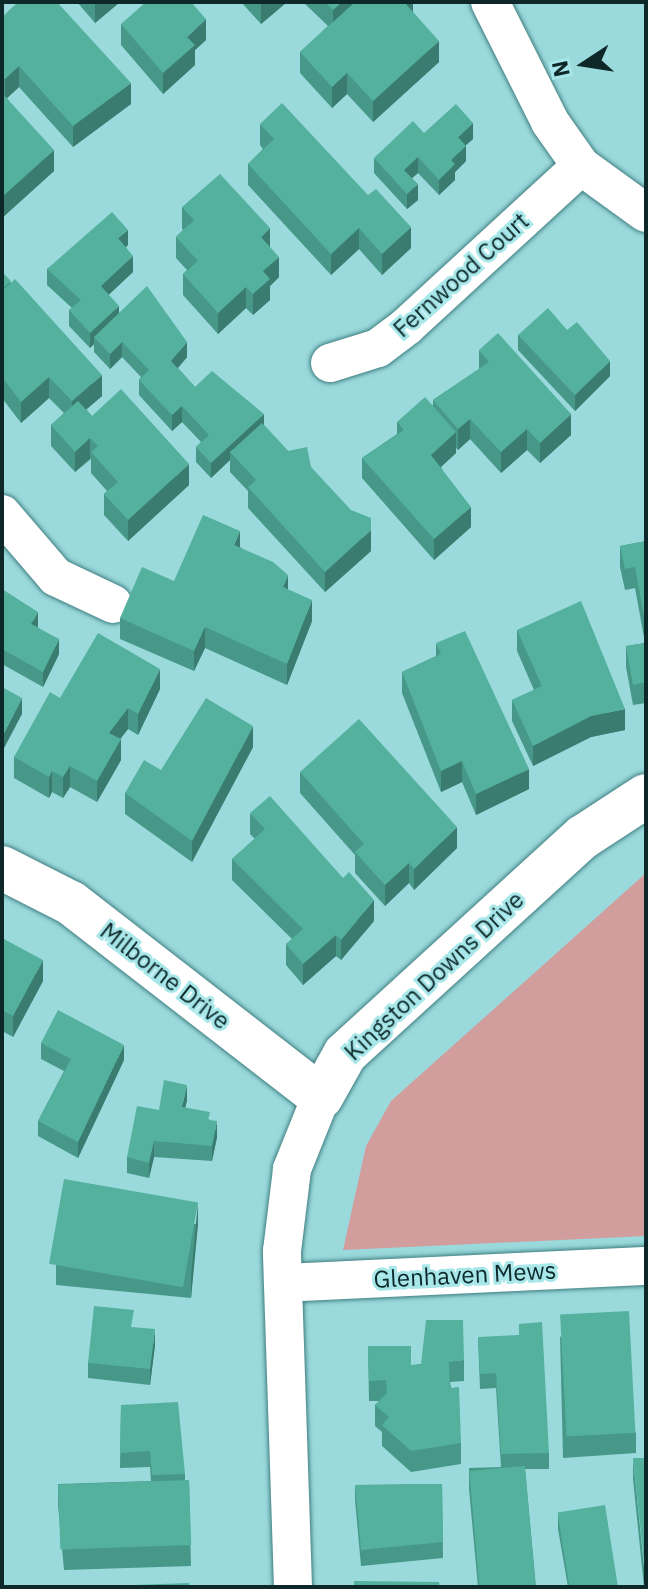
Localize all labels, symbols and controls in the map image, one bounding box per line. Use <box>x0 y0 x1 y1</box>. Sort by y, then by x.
north arrow <box>544 24 624 104</box>
text: N <box>544 58 576 80</box>
street label: Fernwood Court <box>387 207 535 343</box>
street label: Kingston Downs Drive <box>338 885 530 1067</box>
street label: Milborne Drive <box>95 917 235 1035</box>
street label: Glenhaven Mews <box>373 1256 557 1294</box>

